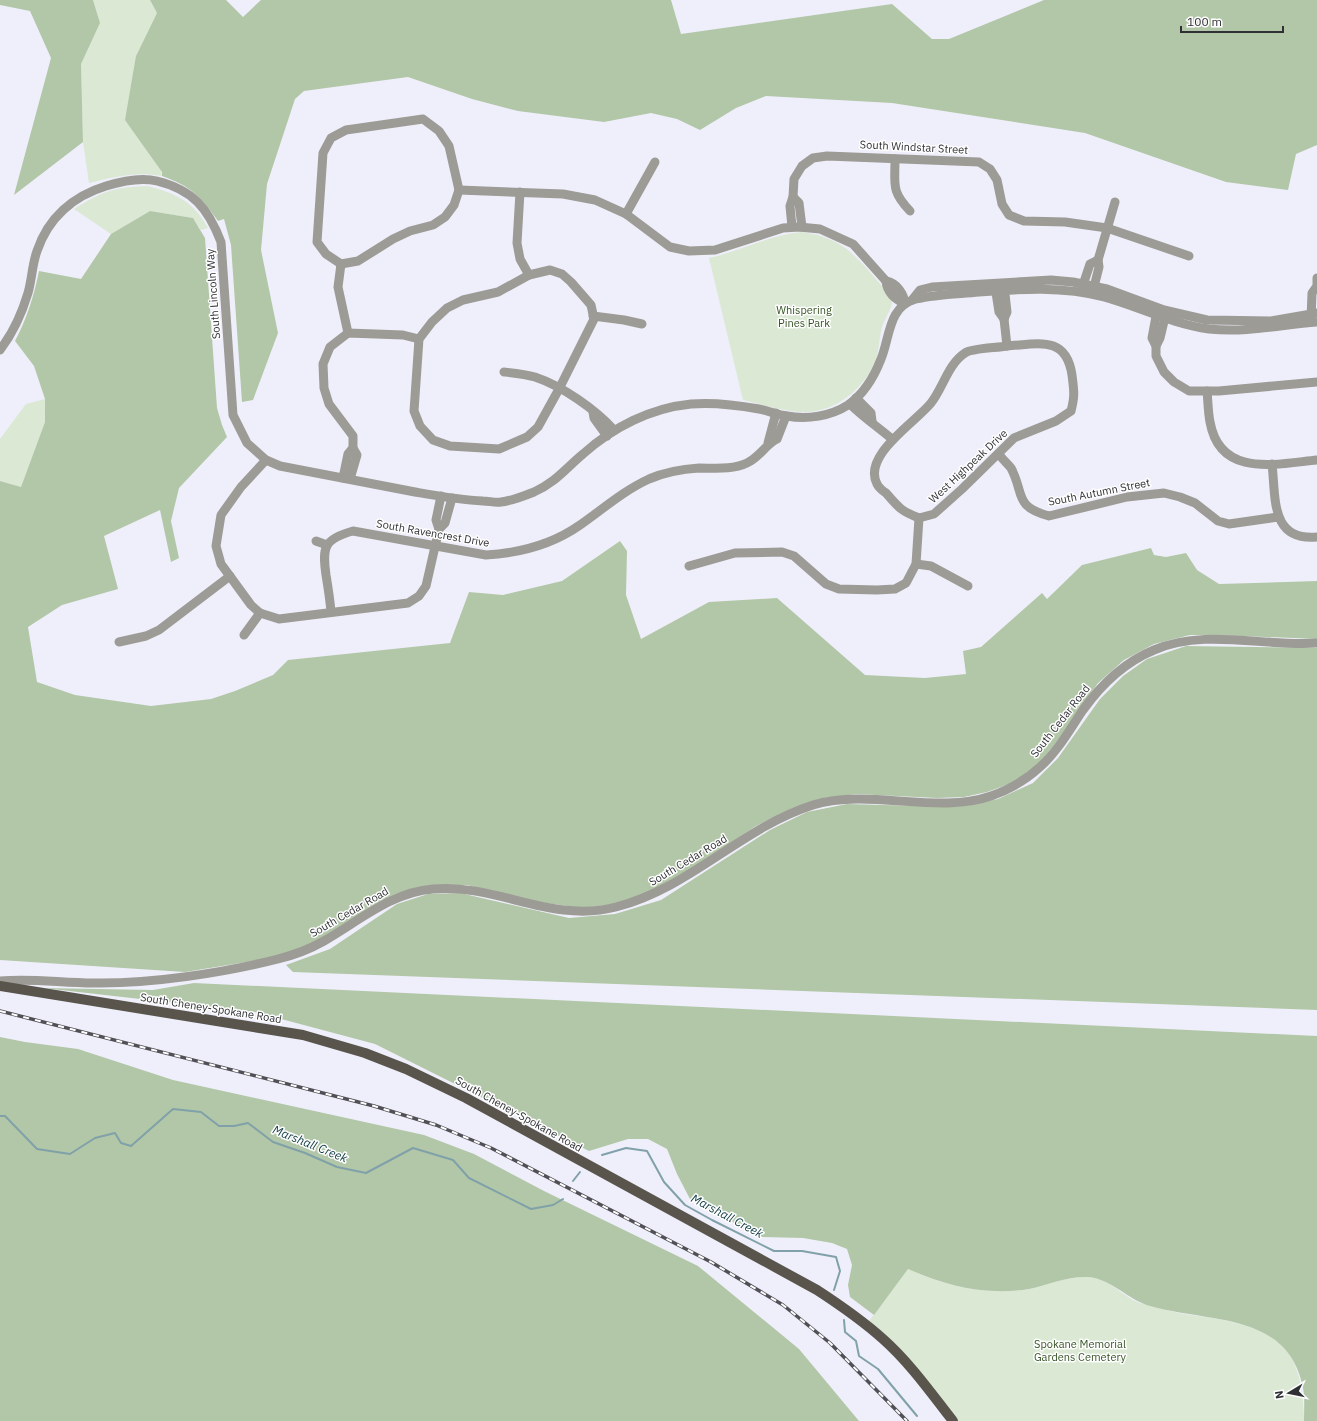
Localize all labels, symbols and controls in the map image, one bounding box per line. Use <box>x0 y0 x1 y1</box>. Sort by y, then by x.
scale bar <box>1181 8 1283 34</box>
text: 100 m <box>1187 14 1222 29</box>
street label: South Windstar Street <box>859 137 969 157</box>
street label: South Lincoln Way <box>203 248 223 340</box>
park label: Whispering Pines Park <box>776 303 832 330</box>
street label: West Highpeak Drive <box>926 426 1010 506</box>
street label: South Autumn Street <box>1047 475 1151 509</box>
street label: South Ravencrest Drive <box>375 516 491 550</box>
street label: South Cedar Road <box>1027 682 1093 760</box>
street label: South Cedar Road <box>646 831 730 889</box>
street label: South Cedar Road <box>307 884 391 940</box>
street label: South Cheney-Spokane Road <box>139 990 283 1026</box>
street label: South Cheney-Spokane Road <box>453 1073 585 1155</box>
water label: Marshall Creek <box>271 1122 350 1166</box>
water label: Marshall Creek <box>689 1190 766 1241</box>
park label: Spokane Memorial Gardens Cemetery <box>1034 1337 1127 1364</box>
north arrow <box>1269 1373 1309 1413</box>
text: N <box>1272 1390 1287 1400</box>

